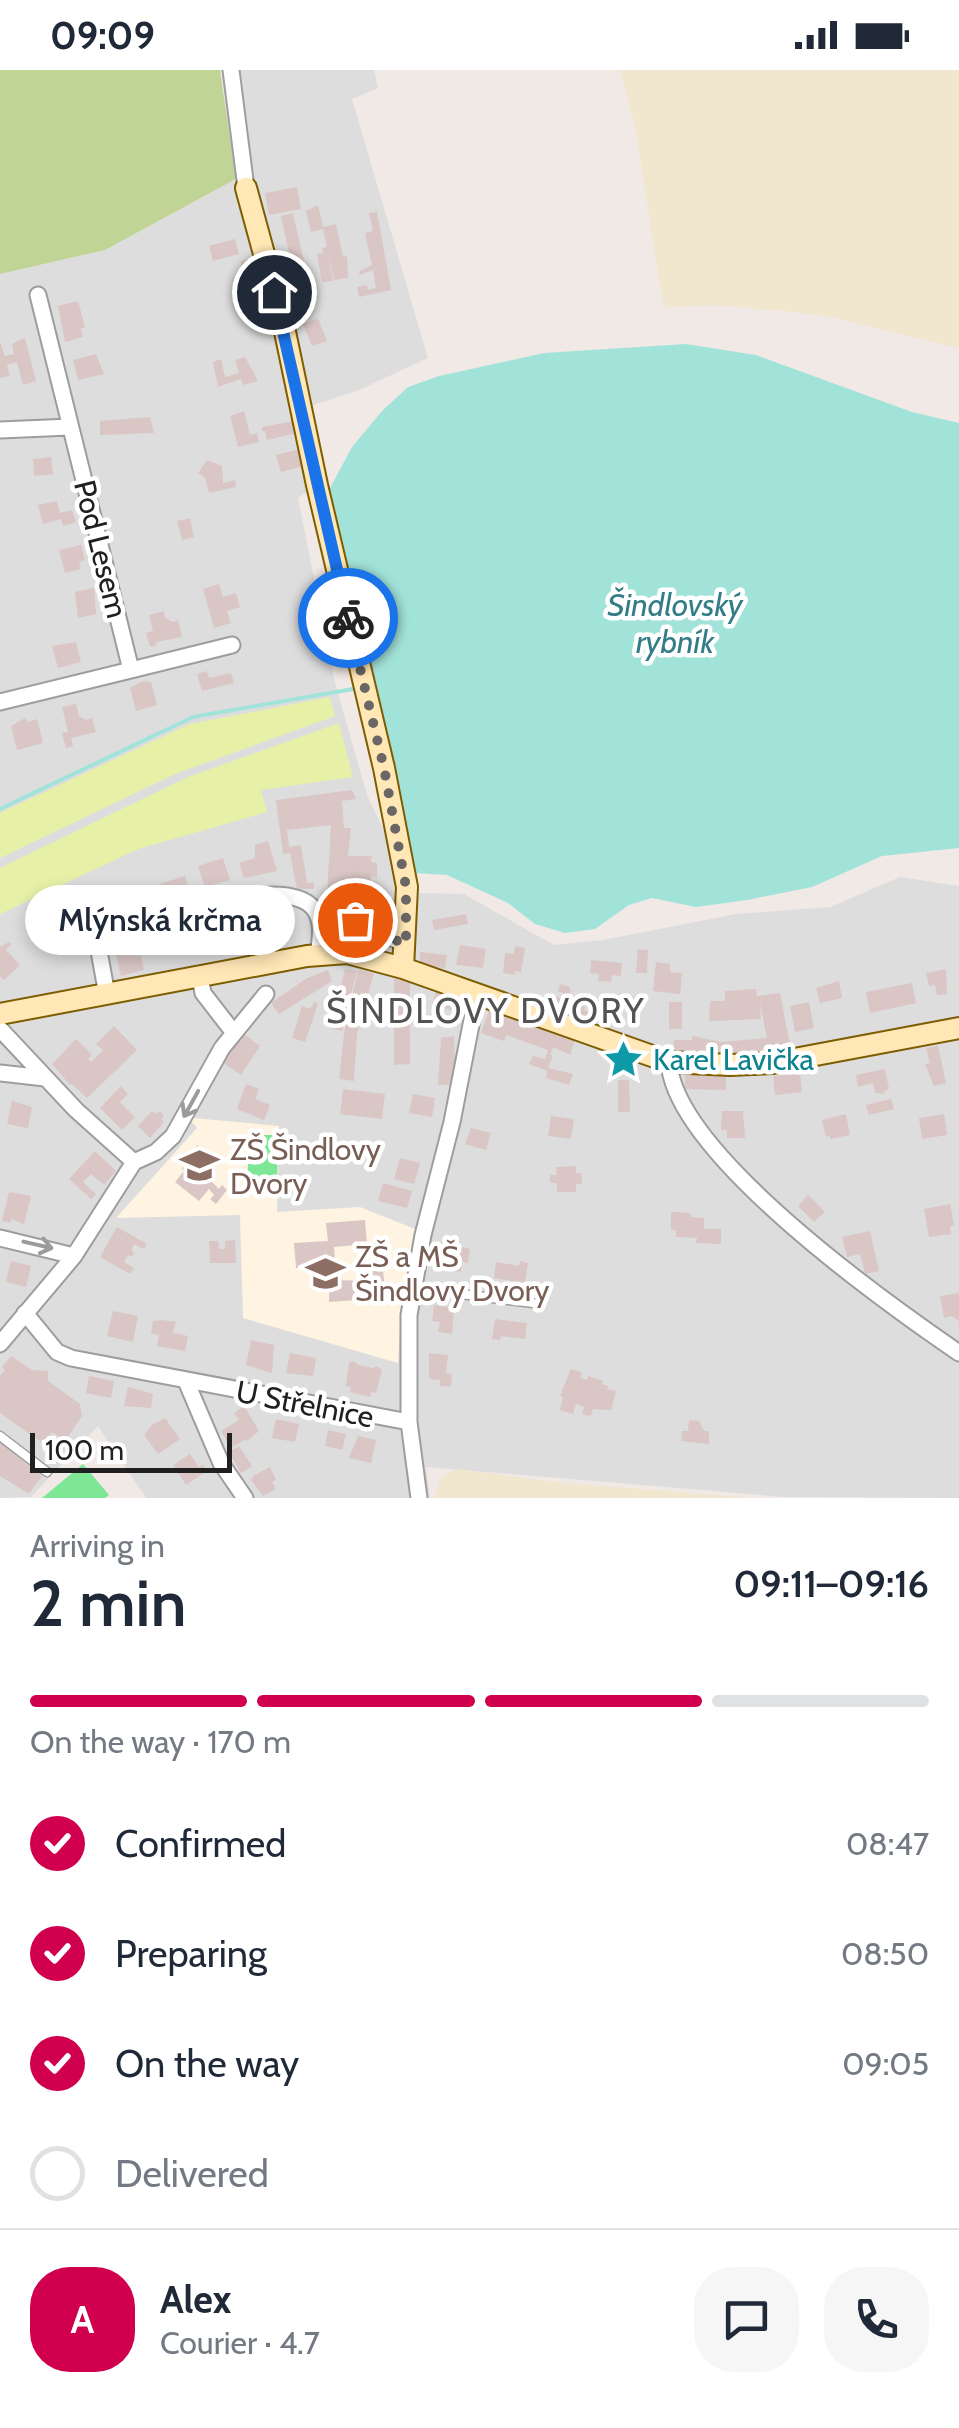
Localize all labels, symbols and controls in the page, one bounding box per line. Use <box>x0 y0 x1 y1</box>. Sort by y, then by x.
text: 09:09 <box>50 12 155 59</box>
pin <box>232 250 317 335</box>
icon: home <box>247 265 302 320</box>
street label: Pod Lesem <box>66 476 136 622</box>
courier <box>298 568 398 668</box>
water label: Šindlovský rybník <box>607 585 744 661</box>
icon: bike <box>321 591 376 646</box>
pin <box>313 878 398 963</box>
callout: Mlýnská krčma <box>25 885 295 955</box>
icon: bag <box>328 893 383 948</box>
text: Mlýnská krčma <box>58 900 262 939</box>
district label: ŠINDLOVY DVORY <box>326 989 646 1032</box>
place icon: Karel Lavička <box>602 1038 644 1080</box>
place label: Karel Lavička <box>653 1041 815 1078</box>
one-way arrow <box>180 1089 200 1119</box>
place label: ZŠ Šindlovy Dvory <box>230 1131 381 1202</box>
school or university icon: ZŠ Šindlovy Dvory <box>179 1145 221 1187</box>
one-way arrow <box>21 1237 53 1256</box>
place label: ZŠ a MŠ Šindlovy Dvory <box>355 1238 549 1309</box>
school or university icon: ZŠ a MŠ Šindlovy Dvory <box>304 1252 346 1294</box>
street label: U Střelnice <box>233 1373 377 1435</box>
scale bar <box>30 1428 232 1472</box>
text: 100 m <box>45 1433 124 1467</box>
text: Arriving in <box>30 1526 165 1565</box>
text: 09:11–09:16 <box>734 1560 929 1607</box>
text: 2 min <box>30 1563 187 1642</box>
text: On the way · 170 m <box>30 1722 291 1761</box>
icon: check <box>30 1816 85 1871</box>
text: Confirmed <box>115 1820 286 1867</box>
text: 08:47 <box>846 1824 929 1863</box>
icon: check <box>30 1926 85 1981</box>
text: Preparing <box>115 1930 267 1977</box>
text: 08:50 <box>841 1934 929 1973</box>
icon: check <box>30 2036 85 2091</box>
text: On the way <box>115 2040 299 2087</box>
text: 09:05 <box>842 2044 929 2083</box>
text: Delivered <box>115 2150 269 2197</box>
button: chat <box>694 2267 799 2372</box>
button: phone <box>824 2267 929 2372</box>
text: Alex <box>160 2276 231 2323</box>
text: A <box>71 2296 94 2343</box>
text: Courier · 4.7 <box>160 2323 320 2362</box>

